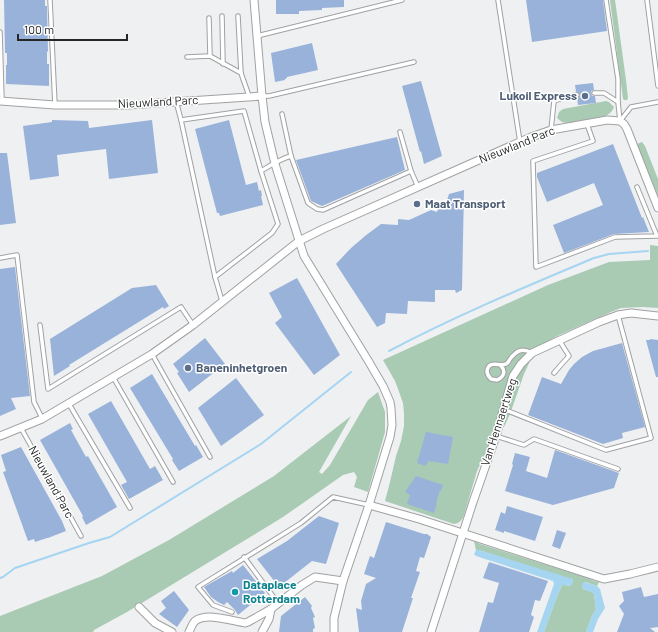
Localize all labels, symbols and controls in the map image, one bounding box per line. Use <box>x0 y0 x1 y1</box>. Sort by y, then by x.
scale bar <box>18 16 127 42</box>
text: 100 m <box>24 22 54 36</box>
place label: Lukoil Express <box>500 88 577 102</box>
marker: Lukoil Express <box>580 91 590 101</box>
street label: Nieuwland Parc <box>117 92 199 110</box>
street label: Nieuwland Parc <box>477 122 557 166</box>
place label: Maat Transport <box>425 196 506 210</box>
marker: Maat Transport <box>412 199 422 209</box>
place label: Baneninhetgroen <box>196 360 287 374</box>
marker: Baneninhetgroen <box>183 363 193 373</box>
street label: Van Hennaertweg <box>477 376 519 467</box>
street label: Nieuwland Parc <box>26 443 78 520</box>
place label: Dataplace Rotterdam <box>243 577 300 605</box>
marker: Dataplace Rotterdam <box>230 587 240 597</box>

